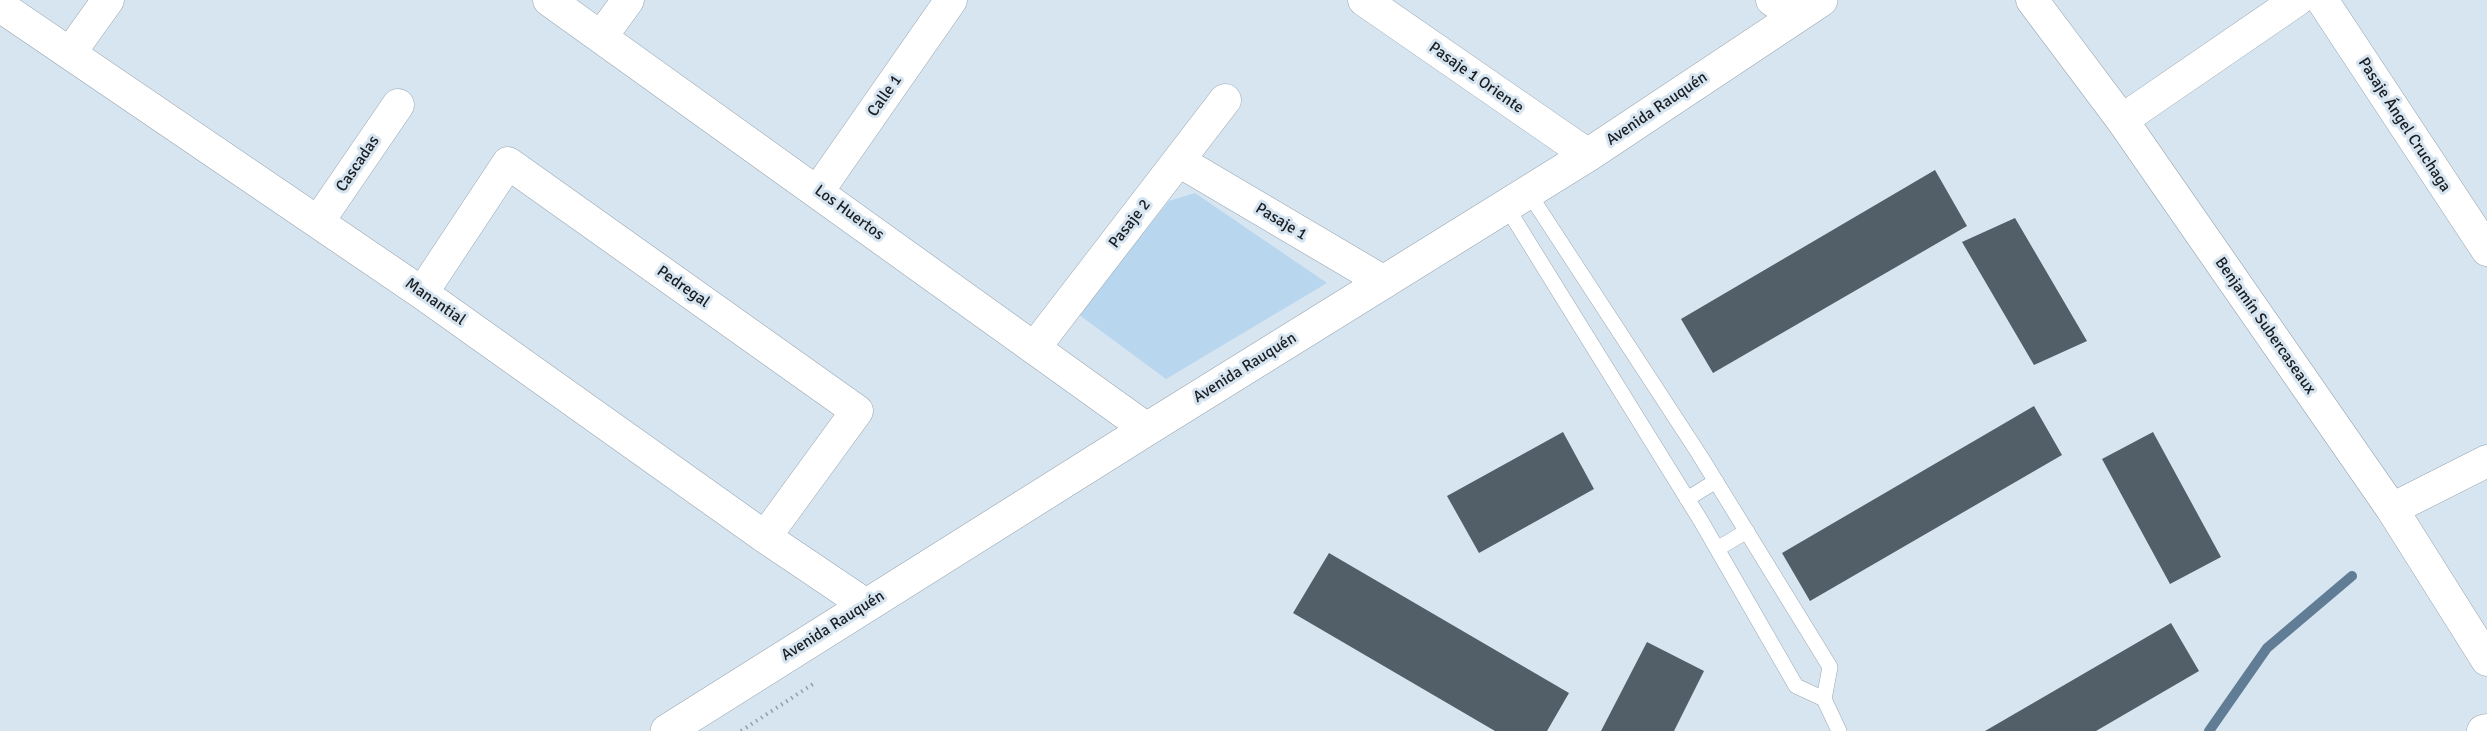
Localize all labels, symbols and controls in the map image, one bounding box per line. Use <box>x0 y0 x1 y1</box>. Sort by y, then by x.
street label: Pasaje 1 Oriente <box>1425 38 1527 118</box>
street label: Pasaje Ángel Cruchaga <box>2353 54 2455 196</box>
street label: Avenida Rauquén <box>1603 68 1711 150</box>
street label: Calle 1 <box>864 71 906 121</box>
street label: Cascadas <box>332 132 384 196</box>
street label: Los Huertos <box>810 181 888 245</box>
street label: Pasaje 2 <box>1105 196 1155 252</box>
street label: Pasaje 1 <box>1252 199 1310 245</box>
street label: Benjamín Subercaseaux <box>2210 254 2320 398</box>
street label: Pedregal <box>653 262 713 312</box>
street label: Manantial <box>401 274 469 330</box>
street label: Avenida Rauquén <box>1190 329 1300 407</box>
street label: Avenida Rauquén <box>778 587 888 665</box>

